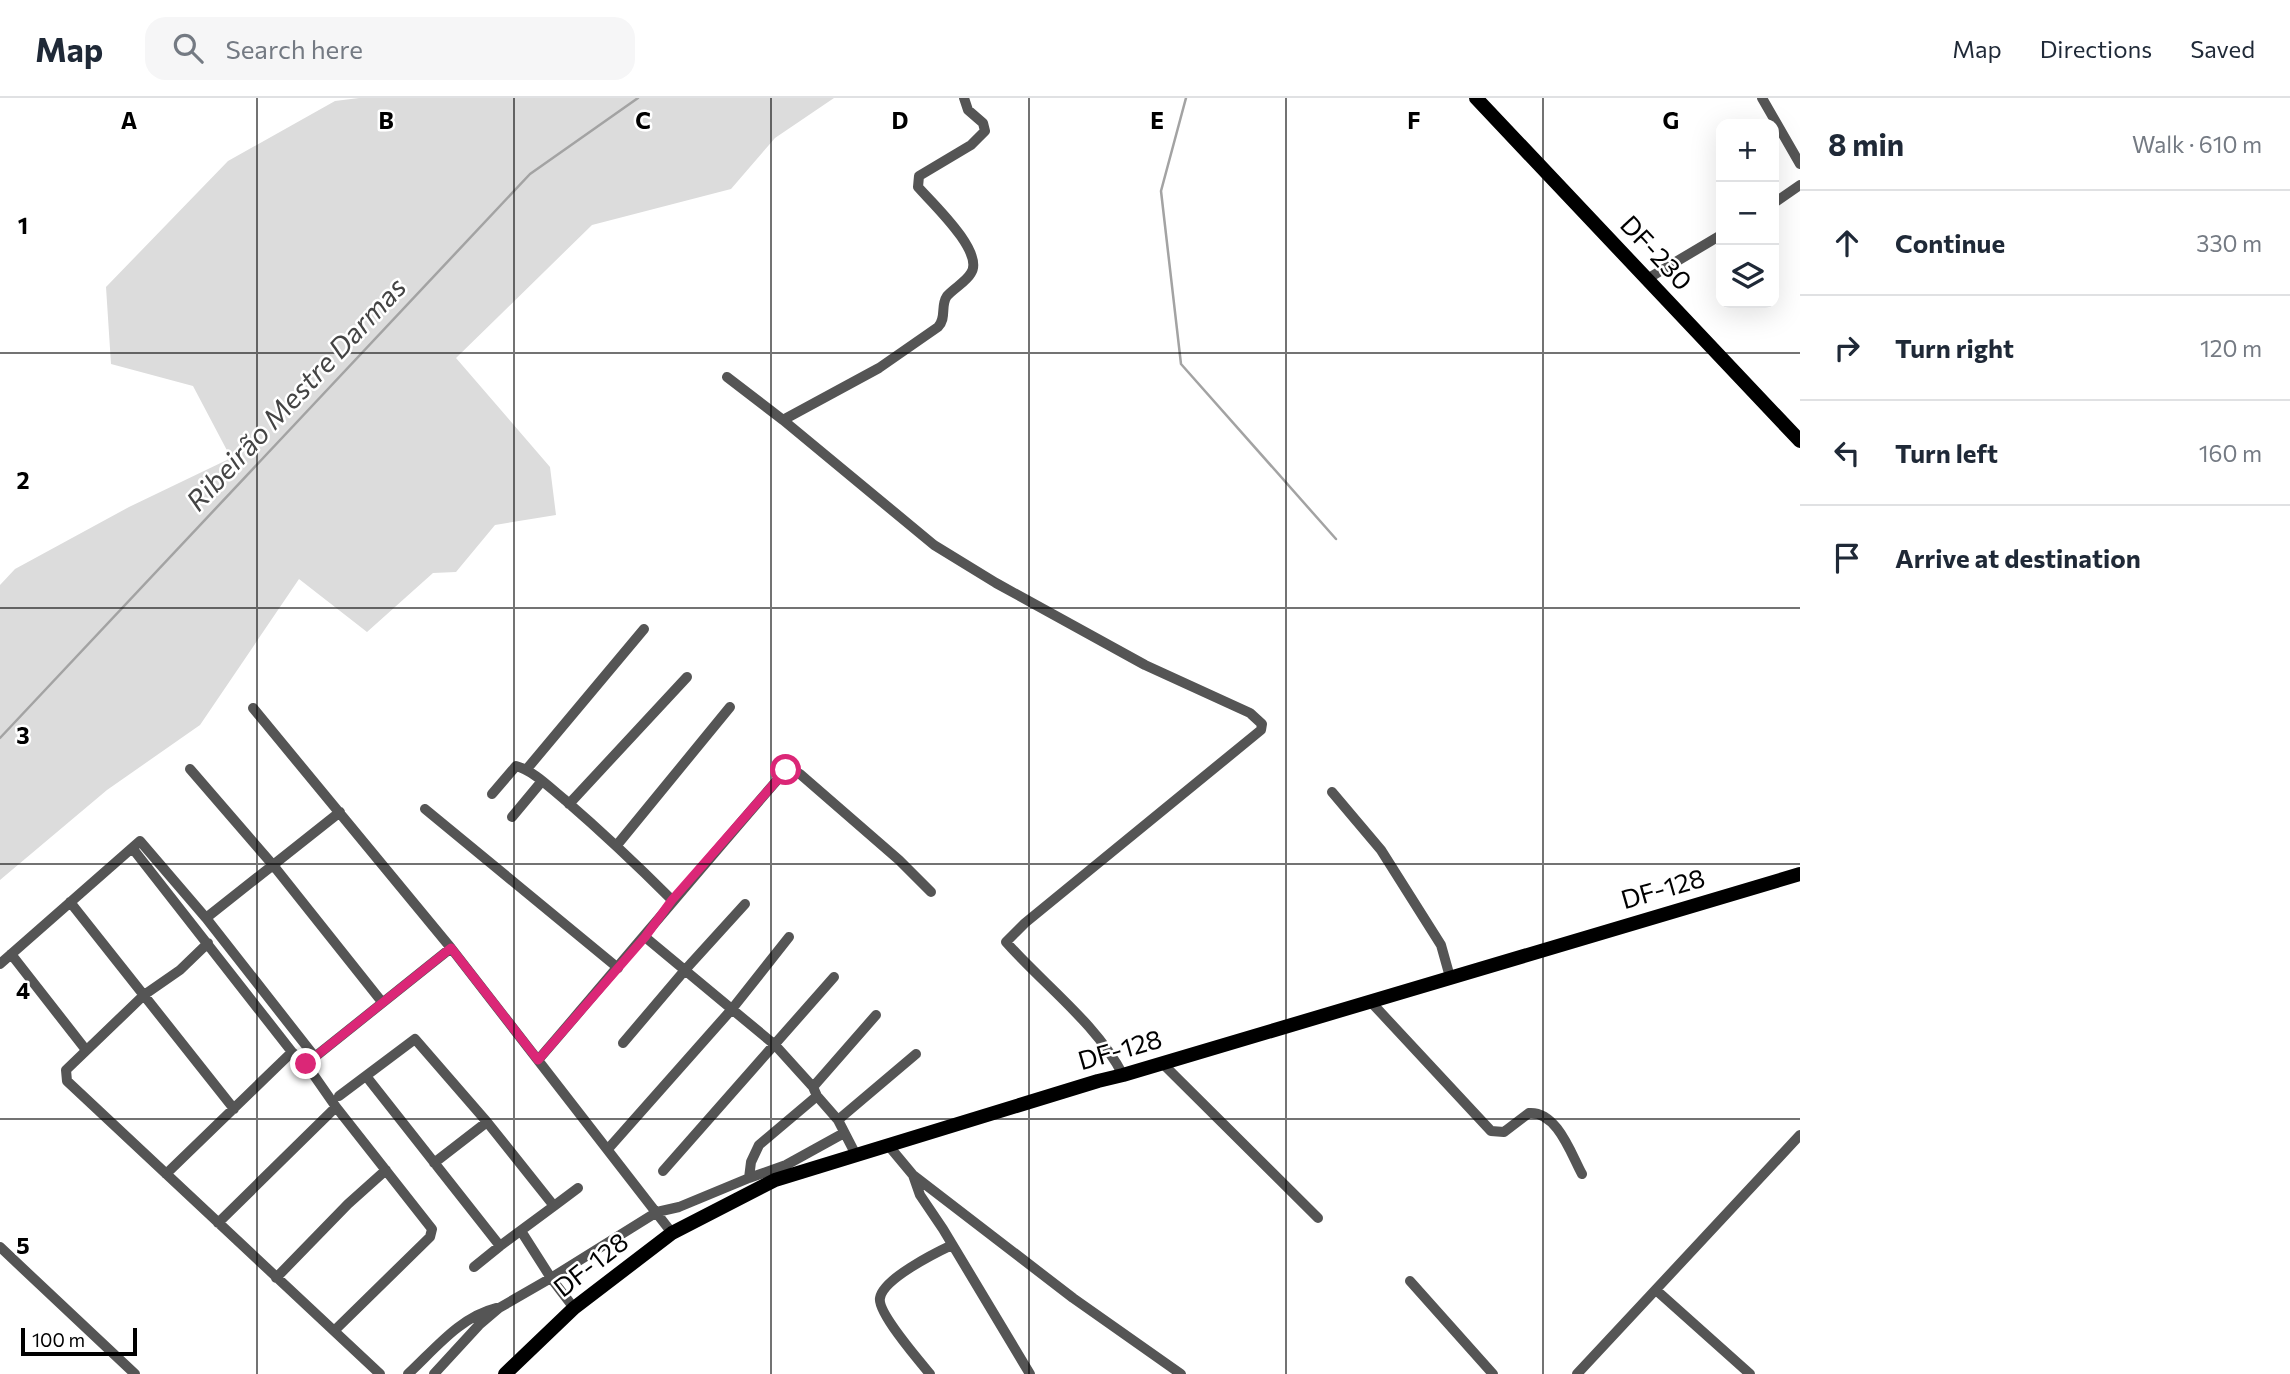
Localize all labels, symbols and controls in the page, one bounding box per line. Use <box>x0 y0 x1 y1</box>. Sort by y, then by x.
search box <box>145 17 635 80</box>
text: Map <box>35 28 103 69</box>
icon: search <box>169 29 207 67</box>
text: Search here <box>225 33 363 64</box>
text: Map <box>1952 34 2002 63</box>
text: Directions <box>2040 34 2152 63</box>
text: Saved <box>2190 34 2255 63</box>
text: A <box>121 106 138 134</box>
text: B <box>378 106 394 134</box>
text: C <box>635 106 651 134</box>
text: D <box>892 106 909 134</box>
text: E <box>1150 106 1164 134</box>
text: F <box>1407 106 1421 134</box>
text: G <box>1663 106 1679 134</box>
map controls <box>1716 119 1779 308</box>
button: + <box>1716 119 1779 182</box>
text: 8 min <box>1828 125 1904 162</box>
text: Walk · 610 m <box>2132 130 2262 158</box>
button: − <box>1716 182 1779 245</box>
street label: DF-230 <box>1615 208 1699 296</box>
text: 1 <box>18 211 28 239</box>
icon: ahead <box>1828 224 1866 262</box>
text: Continue <box>1895 227 2005 258</box>
text: 330 m <box>2196 229 2262 257</box>
button: layers <box>1716 245 1779 308</box>
water label: Ribeirão Mestre Darmas <box>178 270 412 517</box>
icon: right <box>1828 329 1866 367</box>
text: Turn right <box>1895 332 2014 363</box>
text: 120 m <box>2200 334 2262 362</box>
icon: left <box>1828 434 1866 472</box>
text: Turn left <box>1895 437 1998 468</box>
text: 160 m <box>2199 439 2262 467</box>
text: 2 <box>16 466 30 494</box>
icon: arrive <box>1828 539 1866 577</box>
text: Arrive at destination <box>1895 542 2141 573</box>
text: 3 <box>16 721 30 749</box>
route start <box>770 754 801 785</box>
street label: DF-128 <box>1617 861 1708 914</box>
text: 4 <box>16 976 30 1004</box>
street label: DF-128 <box>1074 1022 1165 1075</box>
route end <box>290 1048 321 1079</box>
street label: DF-128 <box>547 1225 633 1302</box>
text: 5 <box>16 1231 30 1259</box>
scale bar <box>21 1325 136 1357</box>
text: 100 m <box>32 1328 85 1351</box>

